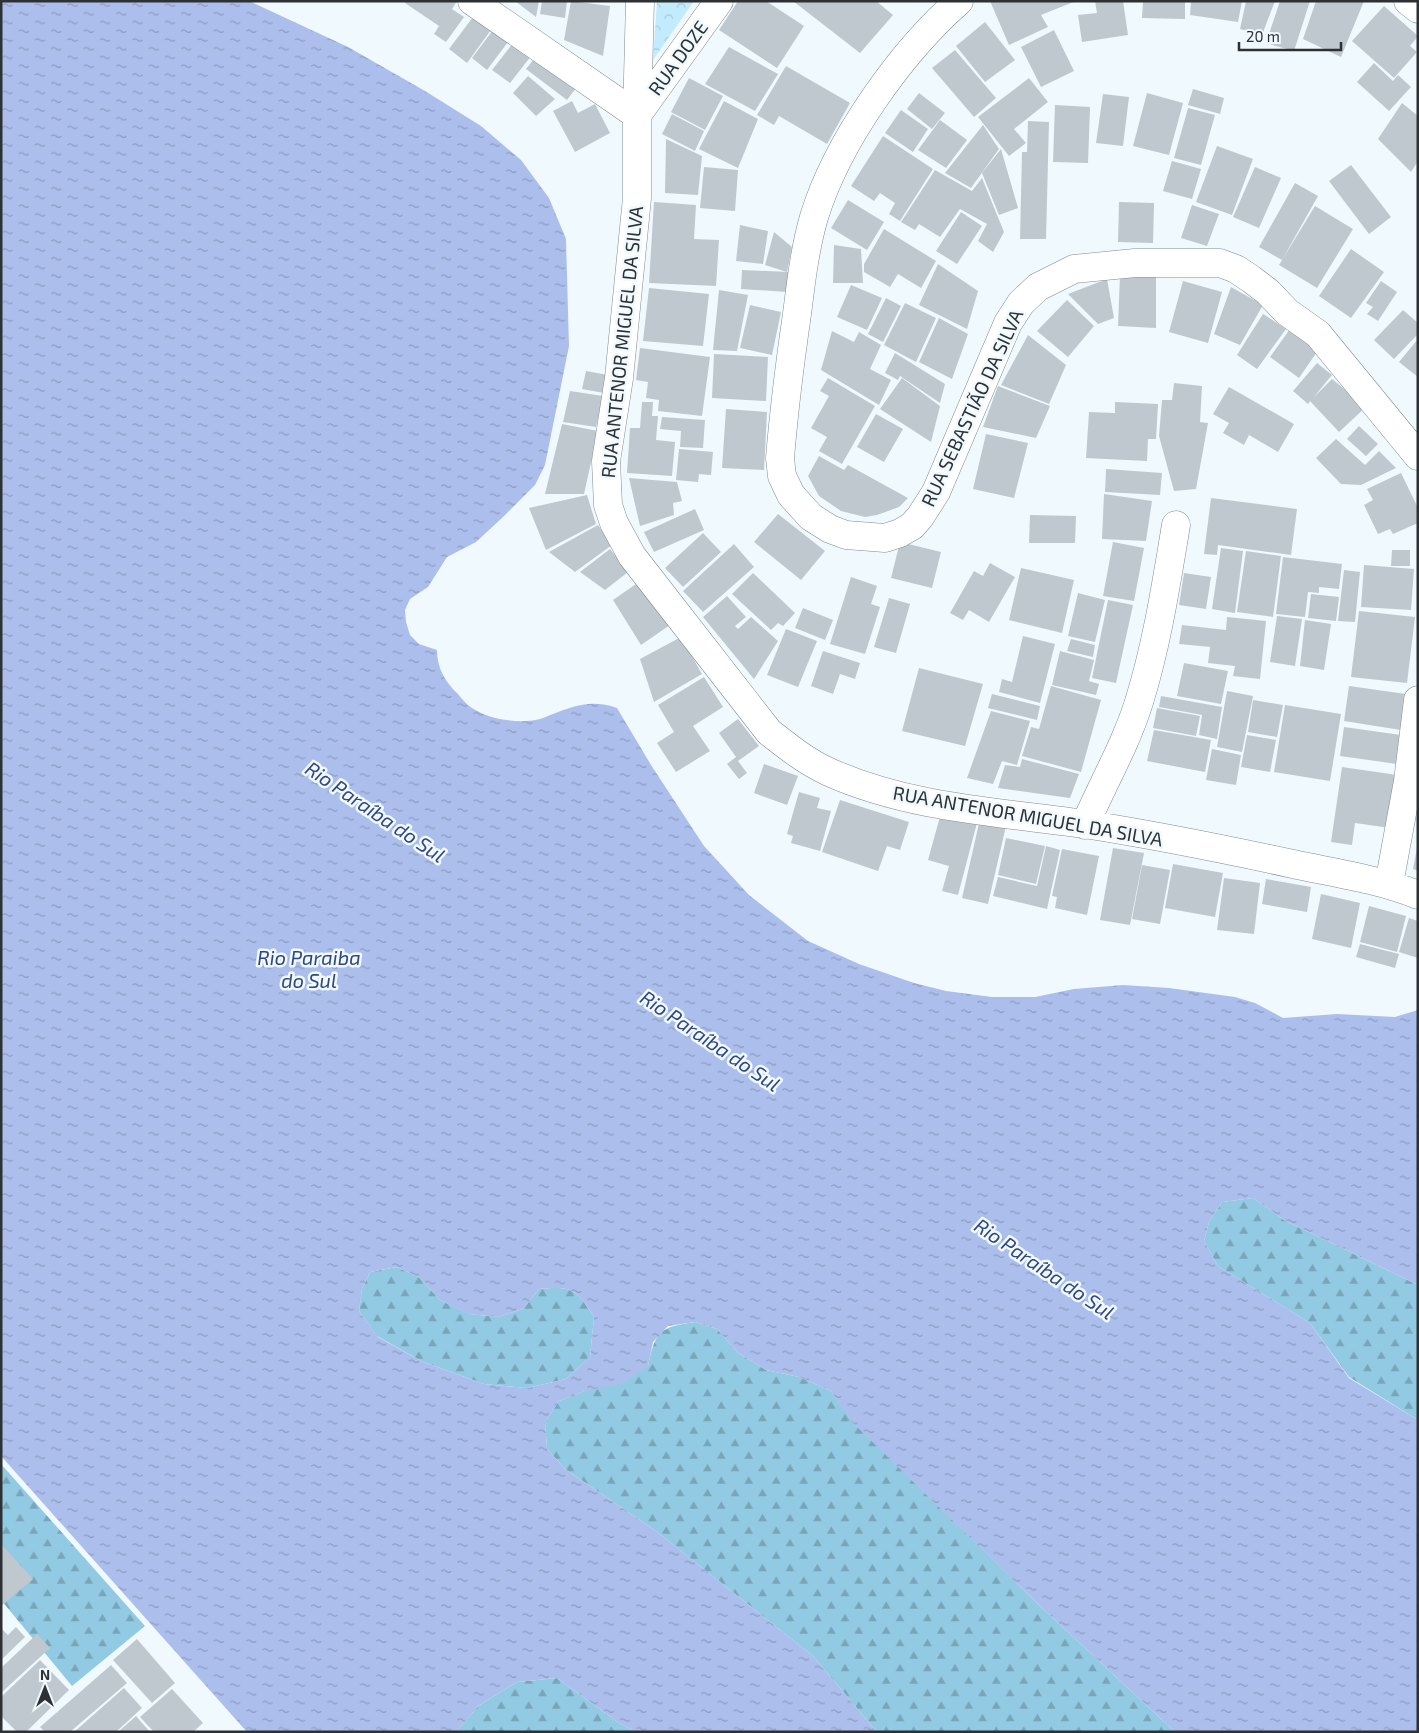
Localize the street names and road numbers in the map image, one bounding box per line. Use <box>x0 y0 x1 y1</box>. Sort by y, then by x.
street label: RUA DOZE <box>643 16 712 99</box>
street label: RUA ANTENOR MIGUEL DA SILVA <box>596 205 647 479</box>
street label: RUA SEBASTIÃO DA SILVA <box>916 305 1027 510</box>
street label: RUA ANTENOR MIGUEL DA SILVA <box>891 780 1165 851</box>

